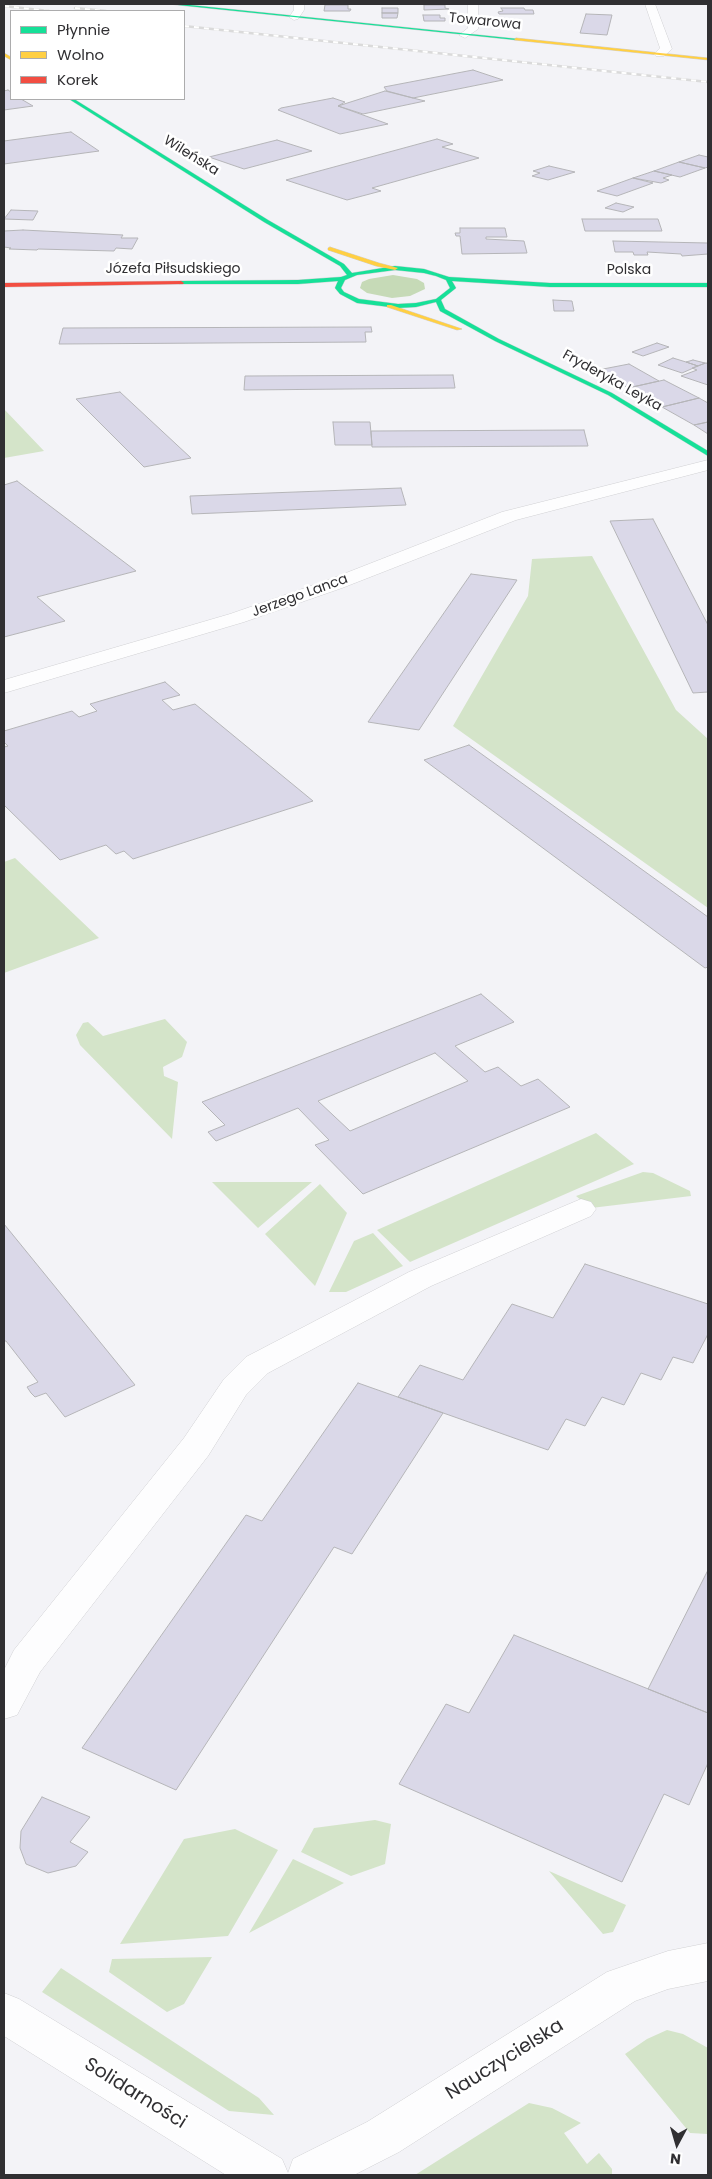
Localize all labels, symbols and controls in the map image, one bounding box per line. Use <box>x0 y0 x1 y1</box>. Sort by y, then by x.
legend <box>10 10 185 100</box>
street label: Towarowa <box>448 10 522 34</box>
text: Płynnie <box>57 19 110 40</box>
text: Wolno <box>57 44 104 65</box>
text: Korek <box>57 69 98 90</box>
street label: Wileńska <box>160 132 222 180</box>
street label: Józefa Piłsudskiego <box>105 261 241 277</box>
street label: Polska <box>607 262 651 278</box>
street label: Fryderyka Leyka <box>559 347 665 415</box>
street label: Jerzego Lanca <box>250 571 350 621</box>
street label: Nauczycielska <box>442 2015 568 2105</box>
street label: Solidarności <box>80 2054 190 2134</box>
north arrow <box>652 2119 702 2169</box>
text: N <box>669 2148 682 2169</box>

